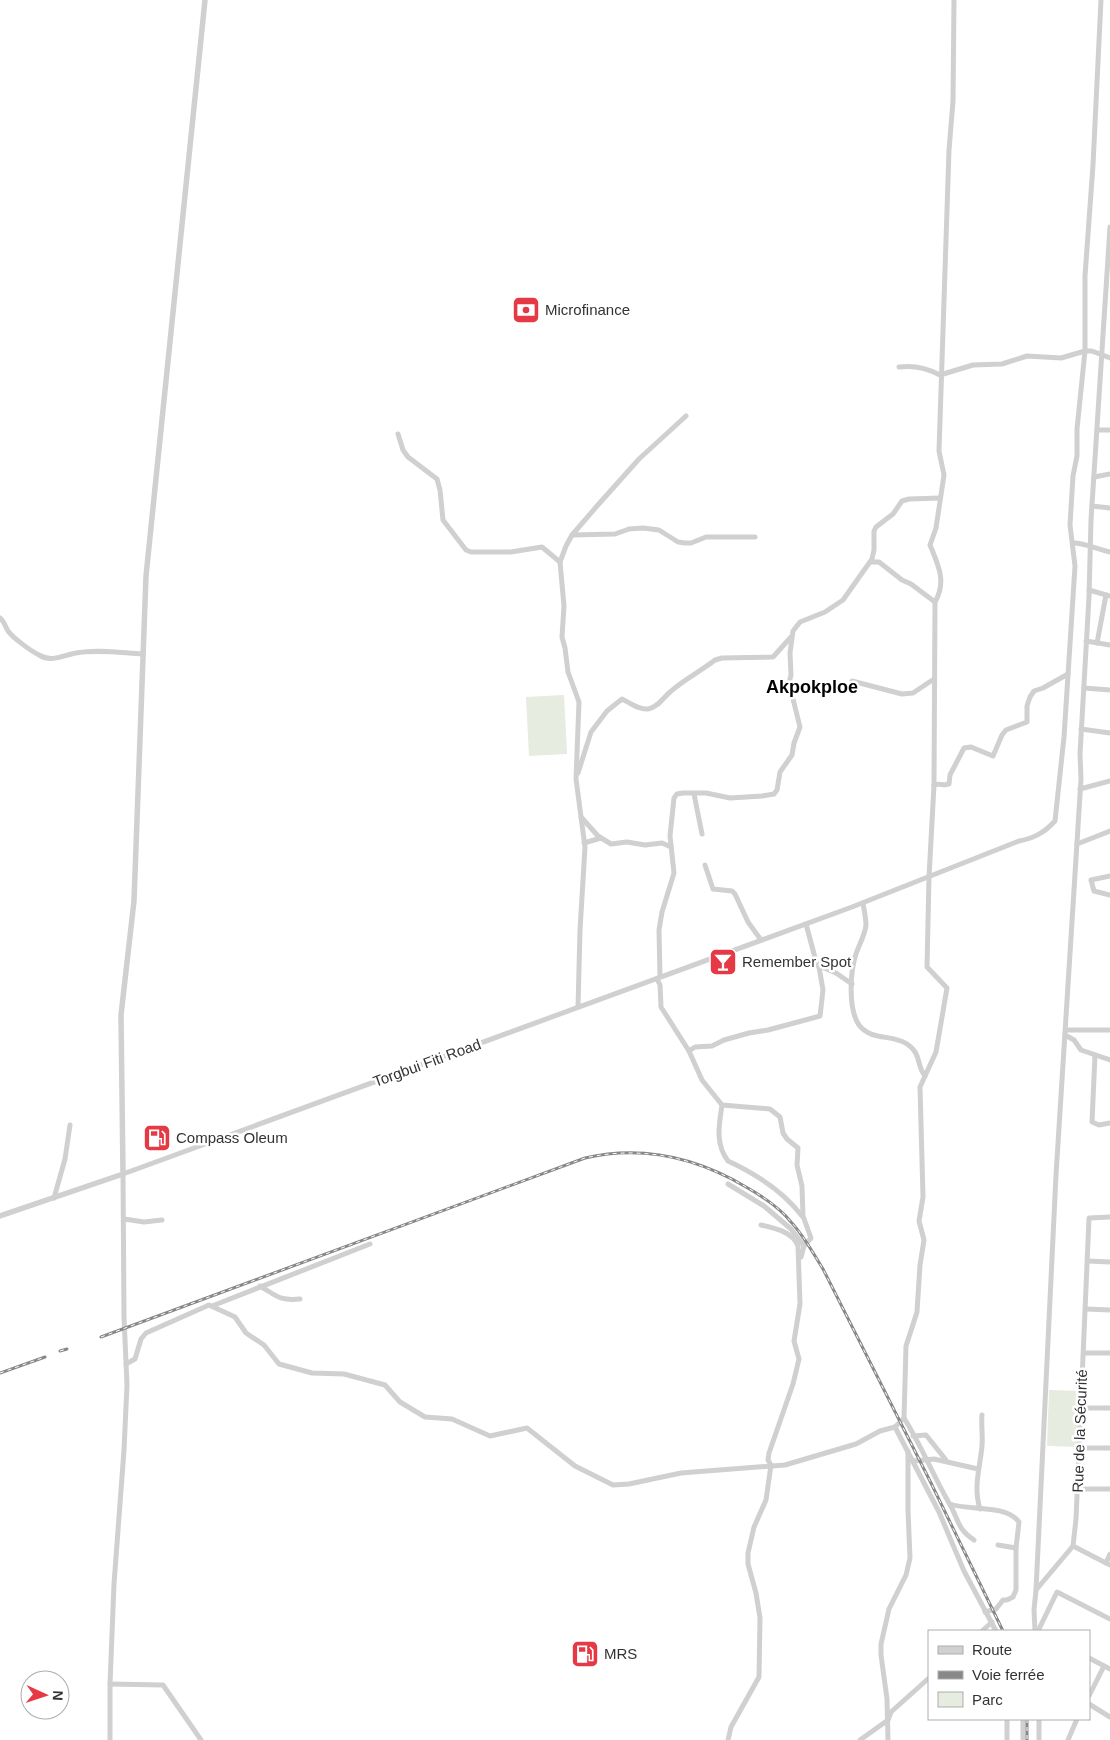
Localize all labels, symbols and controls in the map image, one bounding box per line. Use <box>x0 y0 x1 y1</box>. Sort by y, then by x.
bank icon: Microfinance <box>511 295 541 325</box>
place label: Microfinance <box>545 301 630 318</box>
district label: Akpokploe <box>766 677 858 697</box>
bar icon: Remember Spot <box>708 947 738 977</box>
place label: Remember Spot <box>742 953 852 970</box>
street label: Torgbui Fiti Road <box>371 1035 483 1090</box>
fuel station icon: Compass Oleum <box>142 1123 172 1153</box>
place label: Compass Oleum <box>176 1129 288 1146</box>
street label: Rue de la Sécurité <box>1069 1369 1090 1493</box>
legend <box>928 1630 1090 1720</box>
fuel station icon: MRS <box>570 1639 600 1669</box>
text: Route <box>972 1641 1012 1658</box>
place label: MRS <box>604 1645 637 1662</box>
text: Voie ferrée <box>972 1666 1045 1683</box>
north arrow <box>20 1670 70 1720</box>
text: N <box>50 1690 66 1701</box>
text: Parc <box>972 1691 1003 1708</box>

